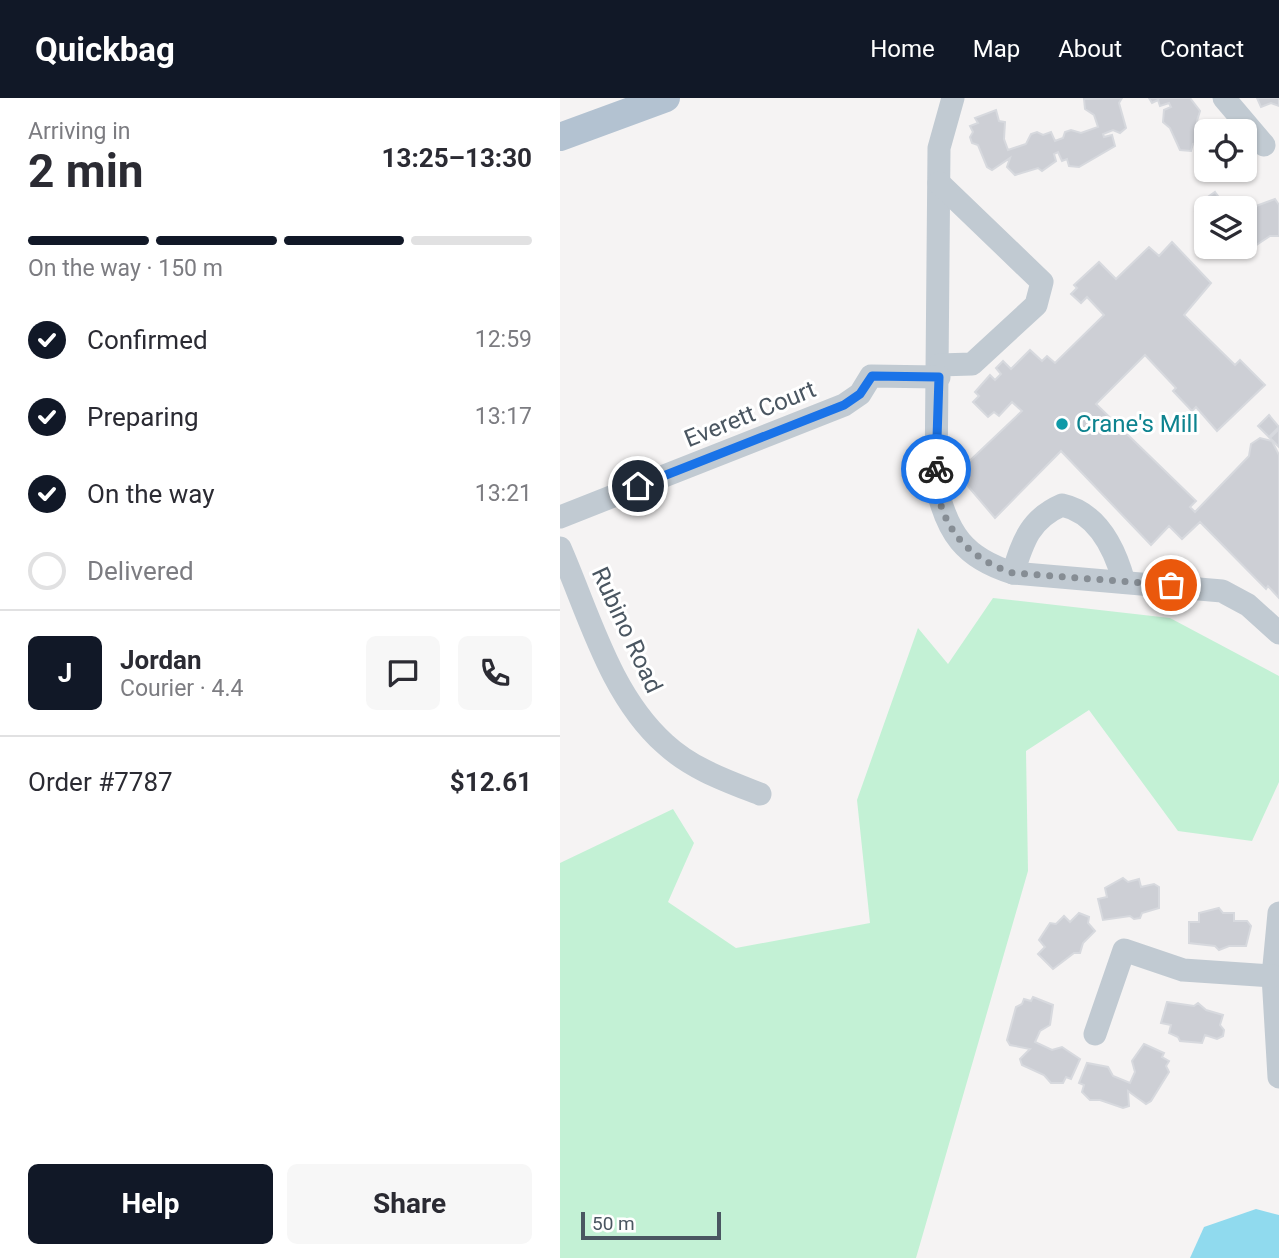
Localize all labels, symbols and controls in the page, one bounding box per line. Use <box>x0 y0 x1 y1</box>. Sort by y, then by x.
text: Quickbag <box>35 30 175 69</box>
text: Home <box>870 35 935 63</box>
text: Map <box>973 35 1020 63</box>
text: About <box>1058 35 1122 63</box>
text: Contact <box>1160 35 1244 63</box>
text: Arriving in <box>28 118 131 145</box>
map controls <box>1194 119 1257 259</box>
button: locate <box>1194 119 1257 182</box>
text: 13:25–13:30 <box>382 143 532 173</box>
text: 2 min <box>28 144 144 198</box>
button: layers <box>1194 196 1257 259</box>
text: On the way · 150 m <box>28 255 223 282</box>
icon: check <box>28 321 66 359</box>
text: Confirmed <box>87 325 208 355</box>
text: 12:59 <box>475 326 532 353</box>
street label: Everett Court <box>680 375 820 453</box>
icon: check <box>28 398 66 436</box>
text: Preparing <box>87 402 199 432</box>
text: 13:17 <box>475 403 532 430</box>
place label: Crane's Mill <box>1076 410 1198 438</box>
marker: Crane's Mill <box>1054 416 1070 432</box>
courier <box>901 434 971 504</box>
icon: bike <box>917 450 955 488</box>
pin <box>608 456 668 516</box>
icon: home <box>619 467 657 505</box>
icon: check <box>28 475 66 513</box>
text: On the way <box>87 479 215 509</box>
text: 13:21 <box>475 480 532 507</box>
pin <box>1141 555 1201 615</box>
text: Delivered <box>87 556 194 586</box>
street label: Rubino Road <box>586 563 668 697</box>
icon: bag <box>1152 566 1190 604</box>
button: chat <box>366 636 440 710</box>
button: phone <box>458 636 532 710</box>
text: Jordan <box>120 645 202 675</box>
text: J <box>58 658 72 688</box>
text: Courier · 4.4 <box>120 675 243 702</box>
text: Order #7787 <box>28 767 173 797</box>
text: $12.61 <box>450 767 532 797</box>
button: Help <box>28 1164 273 1244</box>
button: Share <box>287 1164 532 1244</box>
scale bar <box>581 1209 721 1241</box>
text: 50 m <box>592 1212 635 1235</box>

